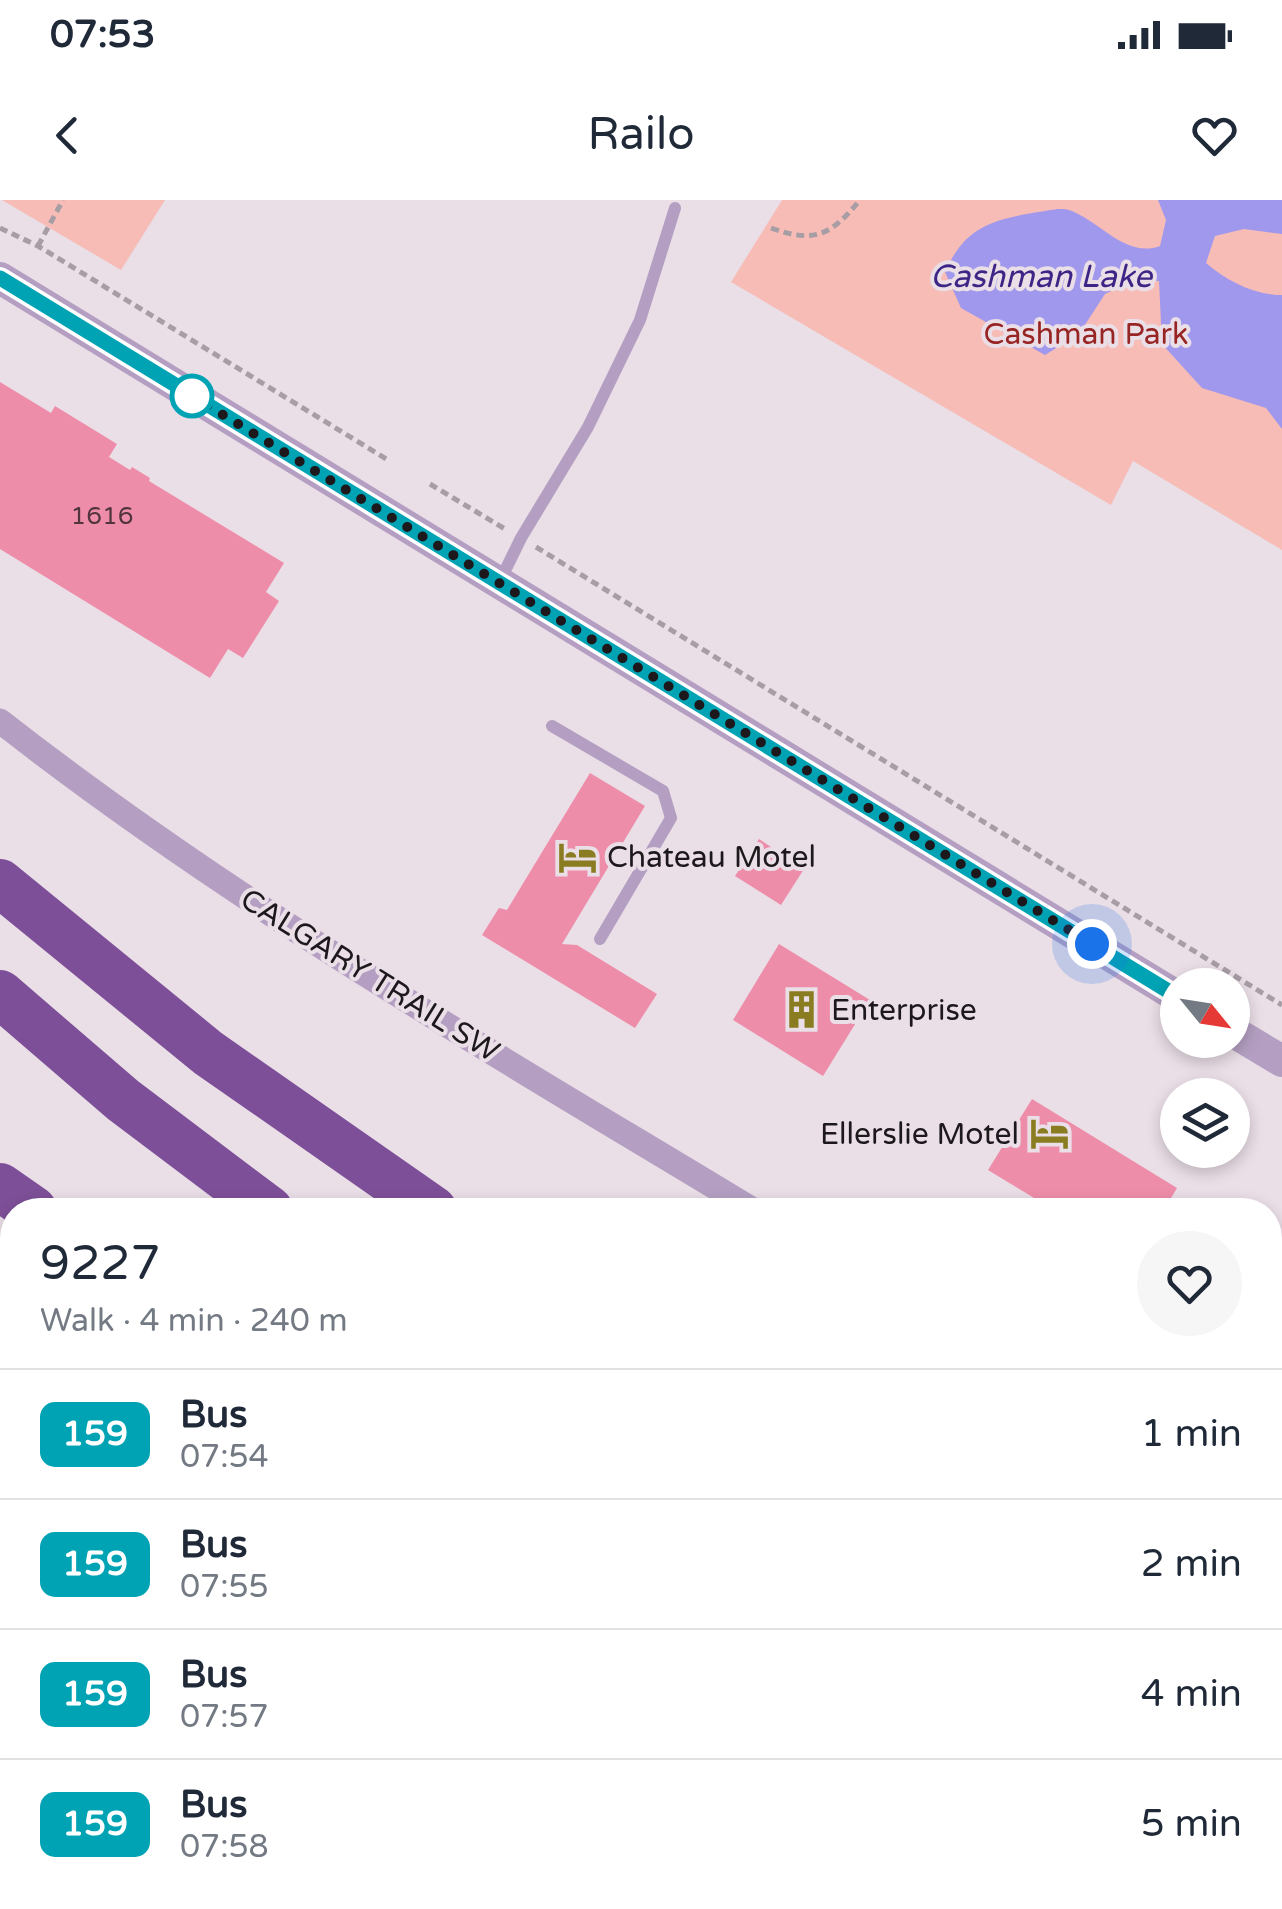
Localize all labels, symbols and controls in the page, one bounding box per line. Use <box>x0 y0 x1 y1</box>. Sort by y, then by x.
text: 07:53 <box>50 12 155 58</box>
icon: back <box>40 108 95 163</box>
text: Railo <box>587 108 695 162</box>
icon: heart <box>1187 108 1242 163</box>
water label: Cashman Lake <box>930 258 1154 296</box>
park label: Cashman Park <box>984 316 1188 353</box>
unlabelled marker <box>171 375 213 417</box>
house number: 1616 <box>71 501 133 531</box>
hotel icon: Chateau Motel <box>556 836 598 878</box>
place label: Chateau Motel <box>607 839 816 876</box>
street label: CALGARY TRAIL SW <box>233 881 506 1070</box>
your location <box>1067 919 1117 969</box>
north arrow <box>1160 968 1250 1058</box>
map controls <box>1160 968 1250 1168</box>
building icon: Enterprise <box>780 989 822 1031</box>
place label: Enterprise <box>831 992 977 1029</box>
button: layers <box>1160 1078 1250 1168</box>
hotel icon: Ellerslie Motel <box>1028 1113 1070 1155</box>
place label: Ellerslie Motel <box>820 1116 1019 1153</box>
button: heart <box>1137 1231 1242 1336</box>
text: 9227 <box>40 1235 161 1293</box>
text: Walk · 4 min · 240 m <box>40 1302 348 1340</box>
text: Bus <box>180 1392 247 1438</box>
text: 1 min <box>1141 1411 1242 1457</box>
text: 159 <box>62 1413 128 1455</box>
text: 07:54 <box>180 1438 269 1476</box>
text: Bus <box>180 1522 247 1568</box>
text: 2 min <box>1141 1541 1242 1587</box>
text: 159 <box>62 1543 128 1585</box>
text: 07:55 <box>180 1568 269 1606</box>
text: Bus <box>180 1652 247 1698</box>
text: 4 min <box>1141 1671 1242 1717</box>
text: 159 <box>62 1673 128 1715</box>
text: 07:57 <box>180 1698 269 1736</box>
text: Bus <box>180 1782 247 1828</box>
text: 5 min <box>1141 1801 1242 1847</box>
text: 159 <box>62 1803 128 1845</box>
text: 07:58 <box>180 1828 269 1866</box>

